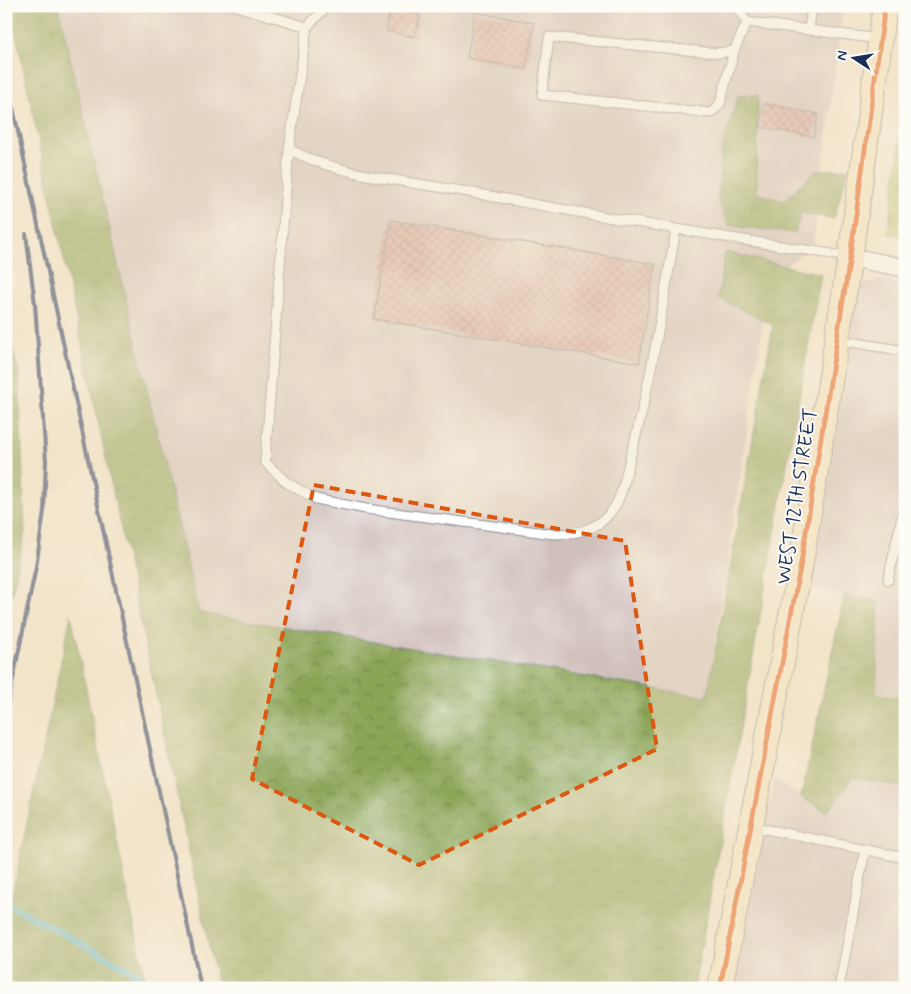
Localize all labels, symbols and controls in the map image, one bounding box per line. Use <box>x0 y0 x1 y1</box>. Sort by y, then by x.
north arrow <box>828 32 878 82</box>
text: N <box>832 49 852 62</box>
street label: WEST 12TH STREET <box>770 406 825 586</box>

